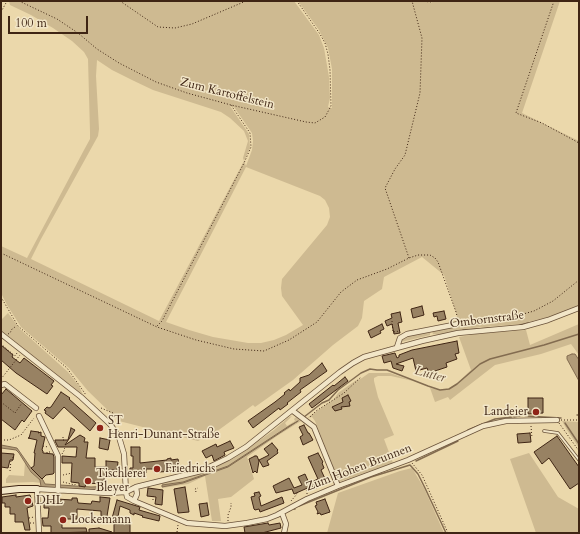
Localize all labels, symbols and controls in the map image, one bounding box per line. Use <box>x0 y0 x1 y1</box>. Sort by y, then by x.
scale bar <box>10 8 90 34</box>
text: 100 m <box>15 15 47 31</box>
street label: Zum Kartoffelstein <box>178 75 276 113</box>
street label: Ombornstraße <box>449 308 525 332</box>
water label: Lutter <box>413 363 447 387</box>
place label: Landeier <box>484 405 528 419</box>
marker: Landeier <box>531 407 541 417</box>
place label: ST Henri-Dunant-Straße <box>108 414 220 442</box>
marker: ST Henri-Dunant-Straße <box>95 423 105 433</box>
street label: Zum Hohen Brunnen <box>304 441 414 495</box>
place label: Friedrichs <box>165 462 215 476</box>
marker: Friedrichs <box>152 464 162 474</box>
place label: Tischlerei Bleyer <box>96 467 146 495</box>
marker: Tischlerei Bleyer <box>83 476 93 486</box>
place label: DHL <box>36 494 63 508</box>
marker: DHL <box>23 496 33 506</box>
place label: Lockemann <box>71 513 131 527</box>
marker: Lockemann <box>58 515 68 525</box>

